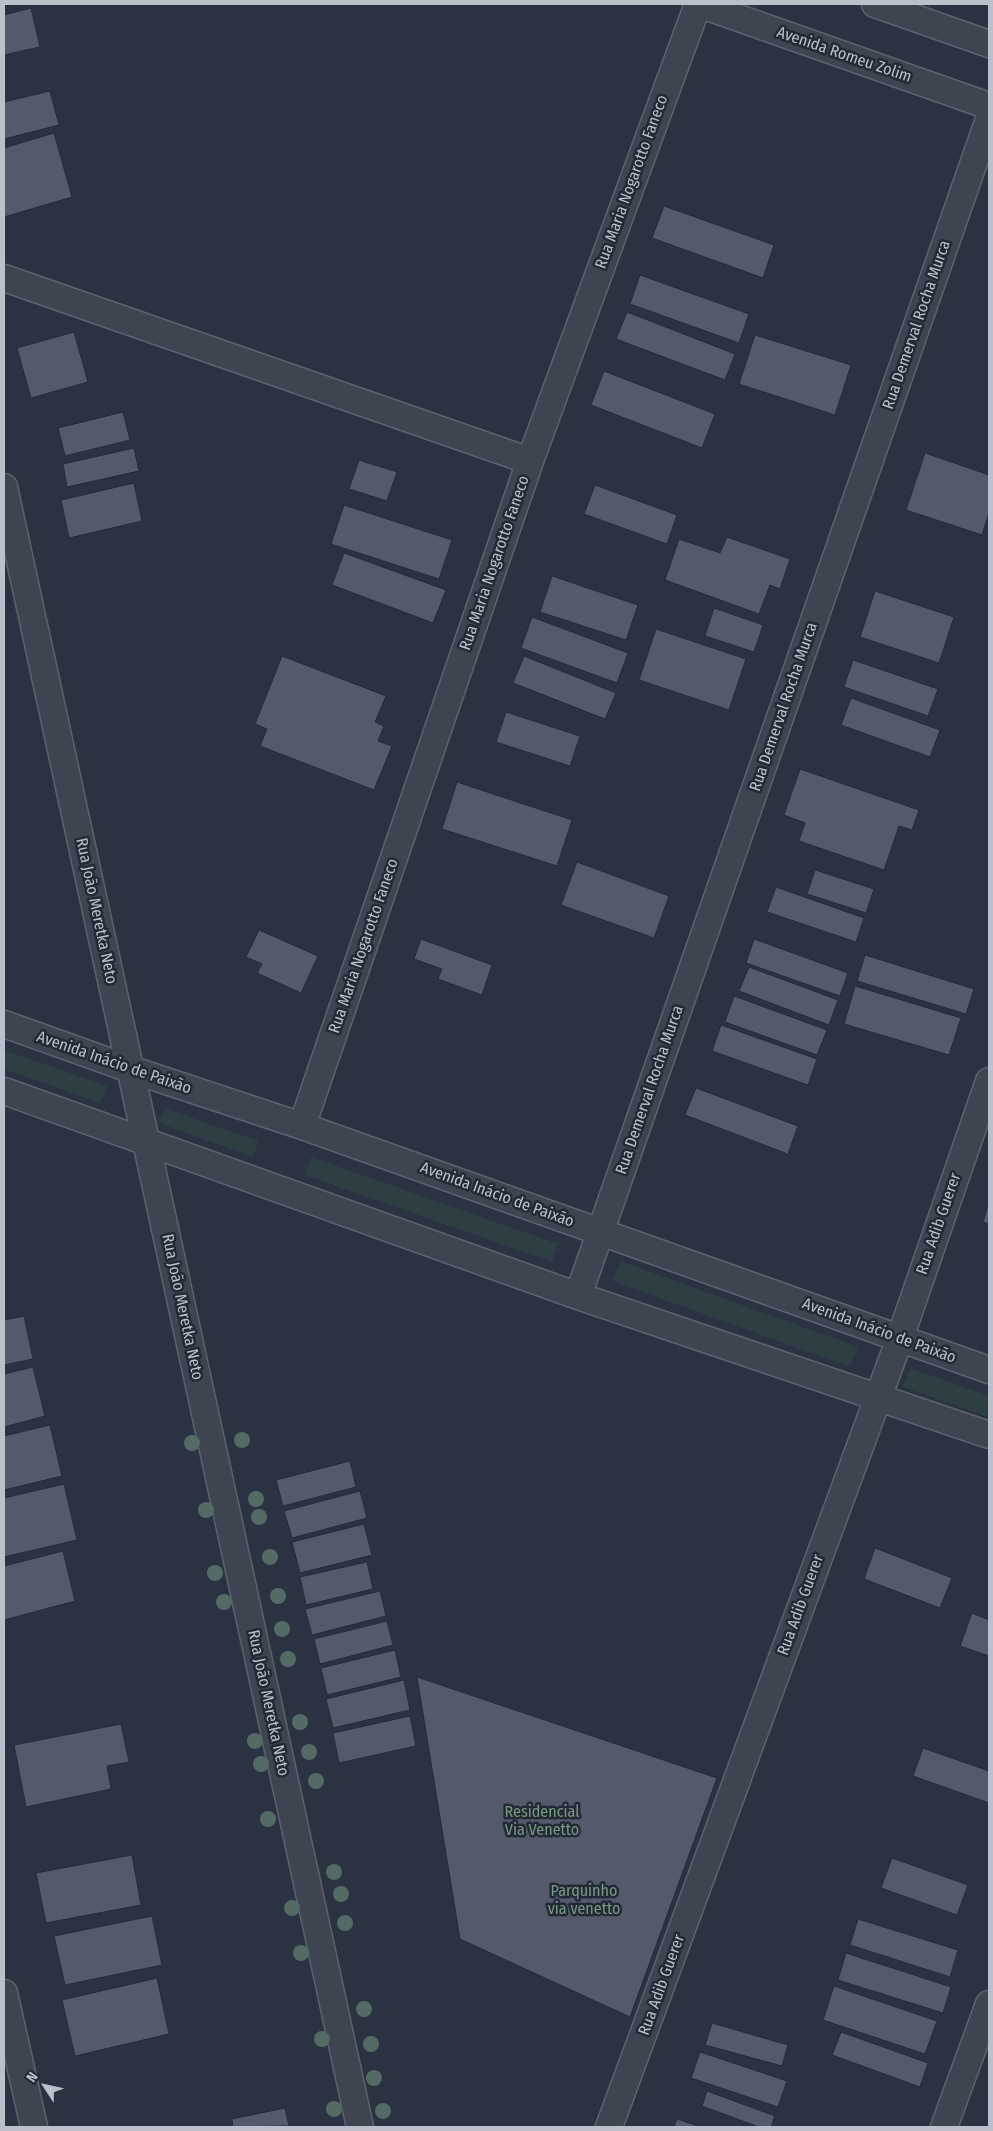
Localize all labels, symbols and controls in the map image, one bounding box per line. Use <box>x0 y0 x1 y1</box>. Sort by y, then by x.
street label: Avenida Romeu Zolim <box>774 23 914 87</box>
street label: Rua Maria Nogarotto Faneco <box>592 93 672 271</box>
street label: Rua Demerval Rocha Murca <box>879 238 955 412</box>
street label: Rua Maria Nogarotto Faneco <box>456 473 534 653</box>
street label: Rua Demerval Rocha Murca <box>746 620 822 794</box>
street label: Rua João Meretka Neto <box>71 836 121 986</box>
street label: Rua Maria Nogarotto Faneco <box>325 856 403 1036</box>
street label: Rua Demerval Rocha Murca <box>612 1003 688 1177</box>
street label: Avenida Inácio de Paixão <box>34 1028 194 1098</box>
street label: Avenida Inácio de Paixão <box>418 1158 576 1232</box>
street label: Rua Adib Guerer <box>913 1171 965 1277</box>
street label: Rua João Meretka Neto <box>157 1232 207 1382</box>
street label: Avenida Inácio de Paixão <box>800 1294 958 1368</box>
street label: Rua Adib Guerer <box>774 1552 828 1658</box>
street label: Rua João Meretka Neto <box>243 1628 293 1778</box>
park label: Residencial Via Venetto <box>505 1803 579 1841</box>
park label: Parquinho via venetto <box>548 1882 620 1920</box>
street label: Rua Adib Guerer <box>635 1932 689 2038</box>
north arrow <box>20 2061 70 2111</box>
text: N <box>23 2069 42 2085</box>

